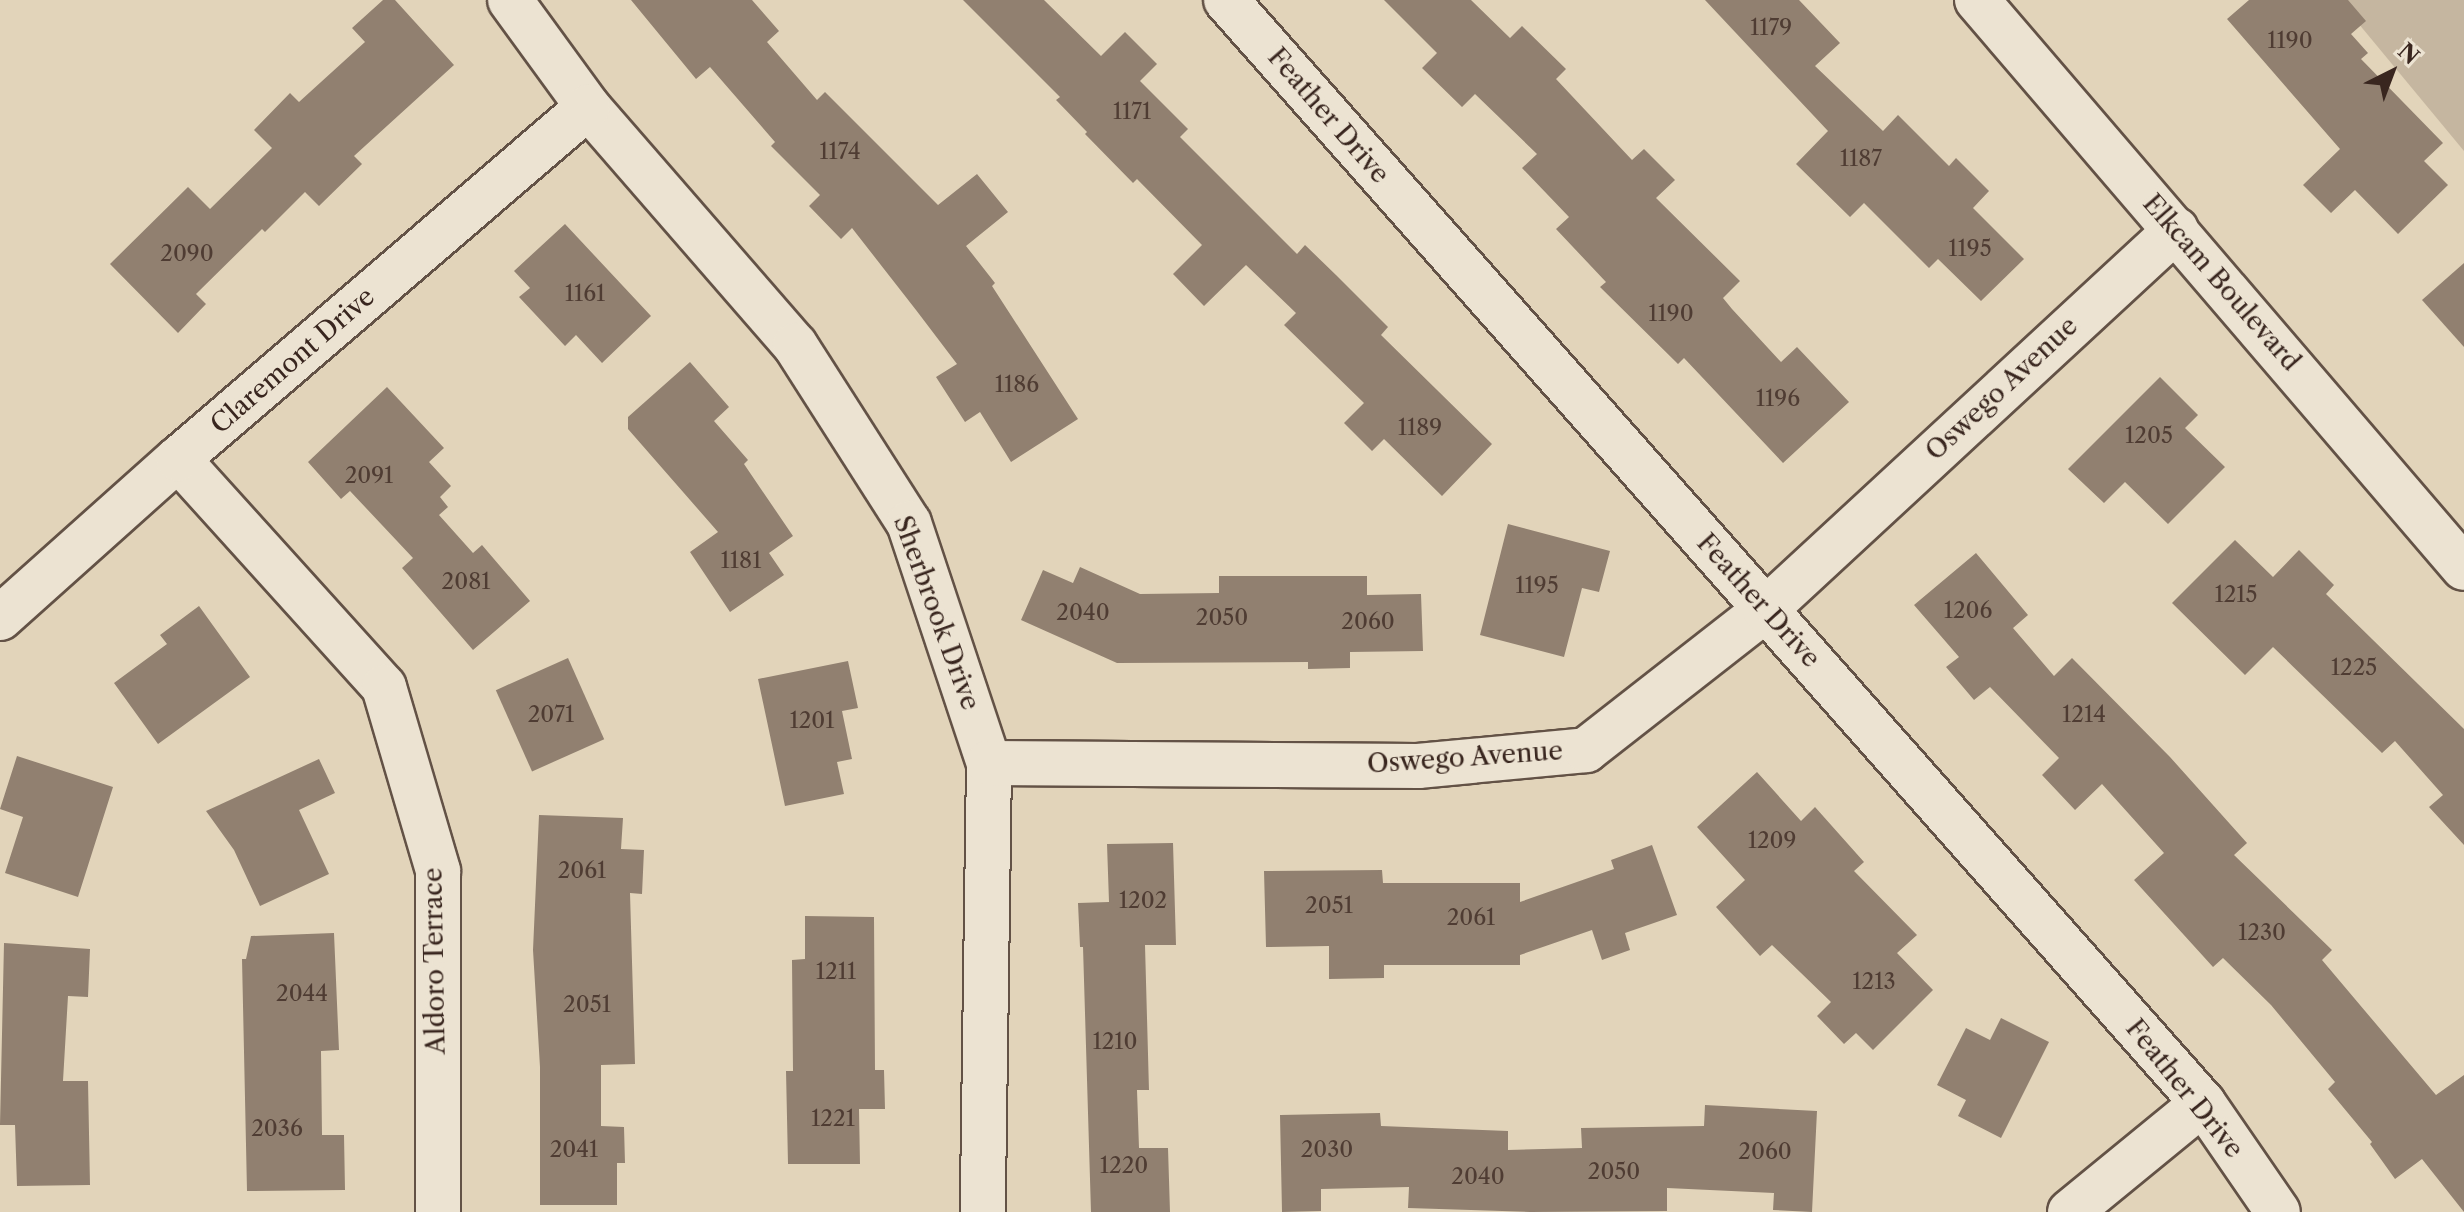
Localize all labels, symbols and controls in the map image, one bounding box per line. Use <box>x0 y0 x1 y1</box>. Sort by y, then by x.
house number: 1179 <box>1750 15 1792 41</box>
house number: 1190 <box>2267 28 2313 54</box>
north arrow <box>2352 32 2432 112</box>
text: N <box>2392 37 2425 70</box>
street label: Feather Drive <box>1261 42 1395 190</box>
house number: 1171 <box>1113 99 1151 125</box>
house number: 1174 <box>819 139 861 165</box>
house number: 1187 <box>1840 146 1882 172</box>
street label: Elkcam Boulevard <box>2136 188 2306 378</box>
house number: 1195 <box>1948 236 1992 262</box>
house number: 2090 <box>160 241 214 267</box>
street label: Claremont Drive <box>205 281 381 441</box>
house number: 1161 <box>565 281 605 307</box>
house number: 1190 <box>1648 301 1694 327</box>
street label: Oswego Avenue <box>1919 310 2085 468</box>
house number: 1186 <box>995 372 1039 398</box>
house number: 1196 <box>1756 386 1800 412</box>
house number: 1189 <box>1398 415 1442 441</box>
house number: 1205 <box>2125 423 2173 449</box>
house number: 2091 <box>345 463 393 489</box>
street label: Sherbrook Drive <box>886 511 986 715</box>
street label: Feather Drive <box>1690 528 1826 674</box>
house number: 1181 <box>721 548 761 574</box>
house number: 2081 <box>442 569 490 595</box>
house number: 1195 <box>1515 573 1559 599</box>
house number: 1215 <box>2214 582 2258 608</box>
house number: 1206 <box>1944 598 1992 624</box>
house number: 2040 <box>1056 600 1110 626</box>
house number: 2050 <box>1196 605 1248 631</box>
house number: 2060 <box>1341 609 1395 635</box>
house number: 1225 <box>2331 655 2377 681</box>
house number: 2071 <box>528 702 574 728</box>
house number: 1214 <box>2062 702 2106 728</box>
house number: 1201 <box>789 708 835 734</box>
street label: Oswego Avenue <box>1366 736 1564 780</box>
house number: 1209 <box>1748 828 1796 854</box>
house number: 2061 <box>558 858 606 884</box>
street label: Aldoro Terrace <box>418 867 452 1055</box>
house number: 1202 <box>1119 888 1167 914</box>
house number: 2051 <box>1305 893 1353 919</box>
house number: 2061 <box>1447 905 1495 931</box>
house number: 1230 <box>2238 920 2286 946</box>
house number: 1211 <box>816 959 856 985</box>
house number: 1213 <box>1852 969 1896 995</box>
house number: 2044 <box>276 981 328 1007</box>
house number: 2051 <box>563 992 611 1018</box>
street label: Feather Drive <box>2119 1013 2249 1165</box>
house number: 1210 <box>1092 1029 1138 1055</box>
house number: 1221 <box>811 1106 855 1132</box>
house number: 2036 <box>251 1116 303 1142</box>
house number: 2041 <box>550 1137 598 1163</box>
house number: 2030 <box>1301 1137 1353 1163</box>
house number: 2060 <box>1738 1139 1792 1165</box>
house number: 1220 <box>1100 1153 1148 1179</box>
house number: 2050 <box>1588 1159 1640 1185</box>
house number: 2040 <box>1451 1164 1505 1190</box>

